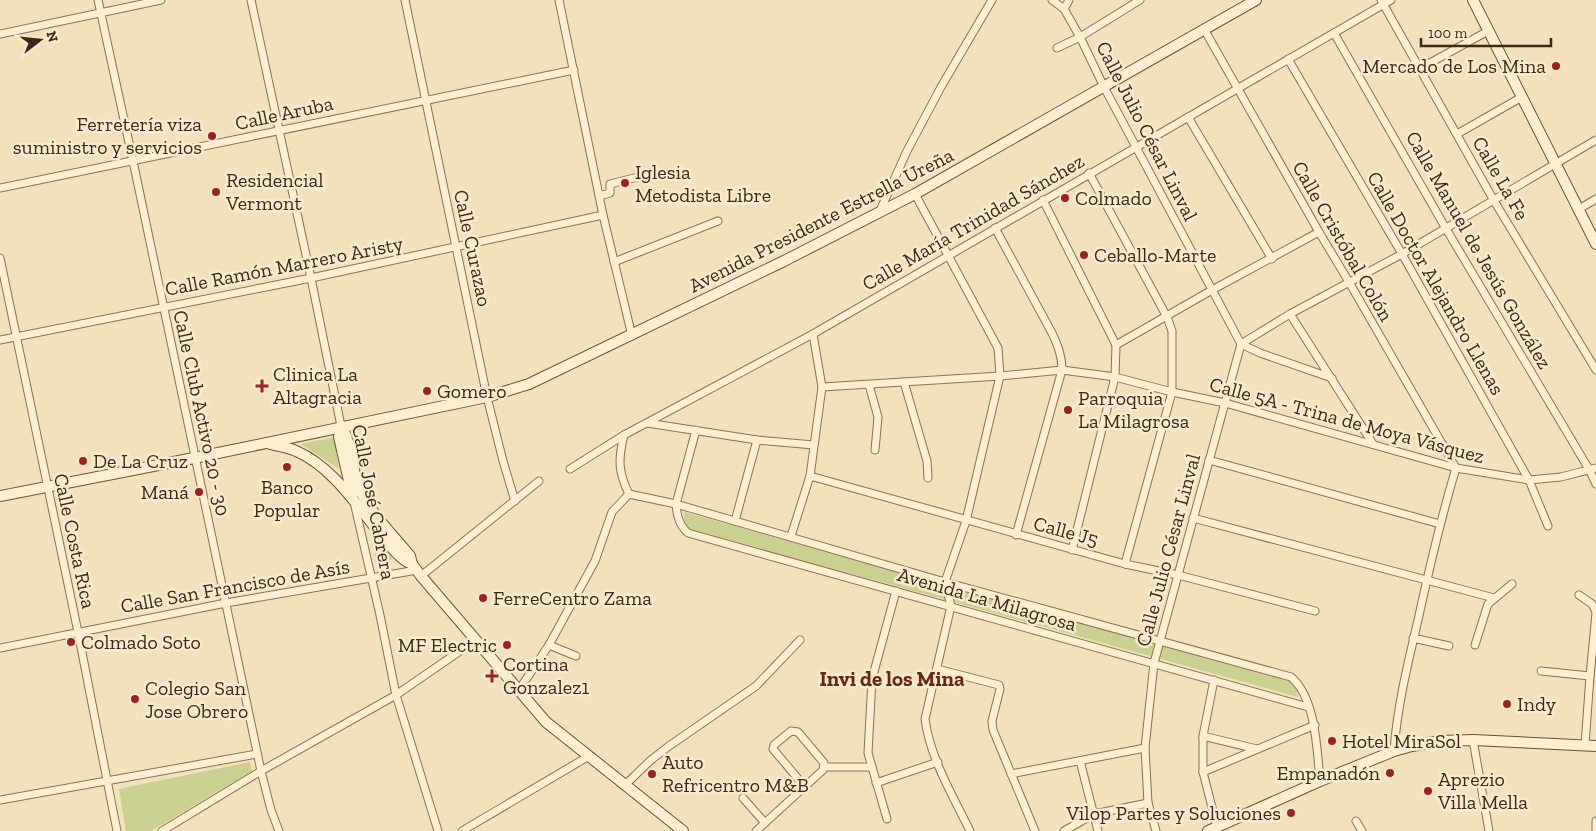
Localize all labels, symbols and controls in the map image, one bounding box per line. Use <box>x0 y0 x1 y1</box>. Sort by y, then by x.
north arrow <box>15 15 65 65</box>
scale bar <box>1421 15 1551 47</box>
text: 100 m <box>1428 24 1467 42</box>
text: N <box>42 29 62 44</box>
street label: Calle Julio César Linval <box>1091 37 1203 225</box>
place label: Mercado de Los Mina <box>1363 54 1546 78</box>
marker: Mercado de Los Mina <box>1550 60 1562 72</box>
street label: Calle Aruba <box>233 91 335 135</box>
place label: Ferretería viza suministro y servicios <box>13 112 202 159</box>
street label: Calle Manuel de Jesús González <box>1401 127 1557 373</box>
marker: Ferretería viza suministro y servicios <box>206 130 218 142</box>
street label: Calle La Fe <box>1468 132 1534 224</box>
street label: Avenida Presidente Estrella Ureña <box>685 142 958 297</box>
street label: Calle María Trinidad Sánchez <box>858 149 1088 295</box>
street label: Calle Cristóbal Colón <box>1287 157 1399 326</box>
place label: Iglesia Metodista Libre <box>635 160 771 207</box>
street label: Calle Doctor Alejandro Llenas <box>1362 167 1510 399</box>
place label: Residencial Vermont <box>225 168 324 215</box>
marker: Iglesia Metodista Libre <box>619 177 631 189</box>
marker: Residencial Vermont <box>210 186 222 198</box>
place label: Colmado <box>1075 186 1152 210</box>
street label: Calle Curazao <box>449 188 497 308</box>
marker: Colmado <box>1059 192 1071 204</box>
street label: Calle Ramón Marrero Aristy <box>163 231 406 301</box>
place label: Ceballo-Marte <box>1094 243 1216 267</box>
marker: Ceballo-Marte <box>1078 249 1090 261</box>
street label: Calle Club Activo 20 - 30 <box>168 308 236 518</box>
place label: Clinica La Altagracia <box>273 362 362 409</box>
street label: Calle 5A - Trina de Moya Vásquez <box>1207 372 1487 468</box>
marker: Clinica La Altagracia <box>255 379 269 393</box>
place label: Gomero <box>437 379 506 403</box>
marker: Gomero <box>421 385 433 397</box>
place label: Parroquia La Milagrosa <box>1078 386 1190 433</box>
marker: Parroquia La Milagrosa <box>1062 404 1074 416</box>
street label: Calle José Cabrera <box>347 422 401 582</box>
place label: De La Cruz <box>93 449 188 473</box>
street label: Calle Julio César Linval <box>1131 451 1205 649</box>
marker: De La Cruz <box>77 455 89 467</box>
marker: Banco Popular <box>281 461 293 473</box>
street label: Calle Costa Rica <box>49 471 101 611</box>
place label: Banco Popular <box>254 475 320 522</box>
place label: Maná <box>141 480 189 504</box>
marker: Maná <box>193 486 205 498</box>
street label: Calle J5 <box>1031 511 1101 551</box>
street label: Calle San Francisco de Asís <box>119 554 351 618</box>
street label: Avenida La Milagrosa <box>895 562 1079 636</box>
place label: FerreCentro Zama <box>493 586 652 610</box>
marker: FerreCentro Zama <box>477 592 489 604</box>
place label: Colmado Soto <box>81 630 201 654</box>
place label: MF Electric <box>398 633 497 657</box>
marker: Colmado Soto <box>65 636 77 648</box>
marker: MF Electric <box>501 639 513 651</box>
place label: Cortina Gonzalez1 <box>503 652 589 699</box>
district label: Invi de los Mina <box>819 666 965 691</box>
marker: Cortina Gonzalez1 <box>485 669 499 683</box>
place label: Colegio San Jose Obrero <box>145 676 248 723</box>
place label: Indy <box>1517 692 1557 716</box>
marker: Colegio San Jose Obrero <box>129 693 141 705</box>
marker: Indy <box>1501 698 1513 710</box>
place label: Hotel MiraSol <box>1342 729 1461 753</box>
marker: Hotel MiraSol <box>1326 735 1338 747</box>
place label: Auto Refricentro M&B <box>662 750 809 797</box>
place label: Empanadón <box>1277 761 1381 785</box>
marker: Empanadón <box>1384 767 1396 779</box>
place label: Aprezio Villa Mella <box>1437 767 1528 814</box>
marker: Auto Refricentro M&B <box>646 768 658 780</box>
marker: Aprezio Villa Mella <box>1422 785 1434 797</box>
place label: Vilop Partes y Soluciones <box>1065 801 1281 825</box>
marker: Vilop Partes y Soluciones <box>1285 807 1297 819</box>

